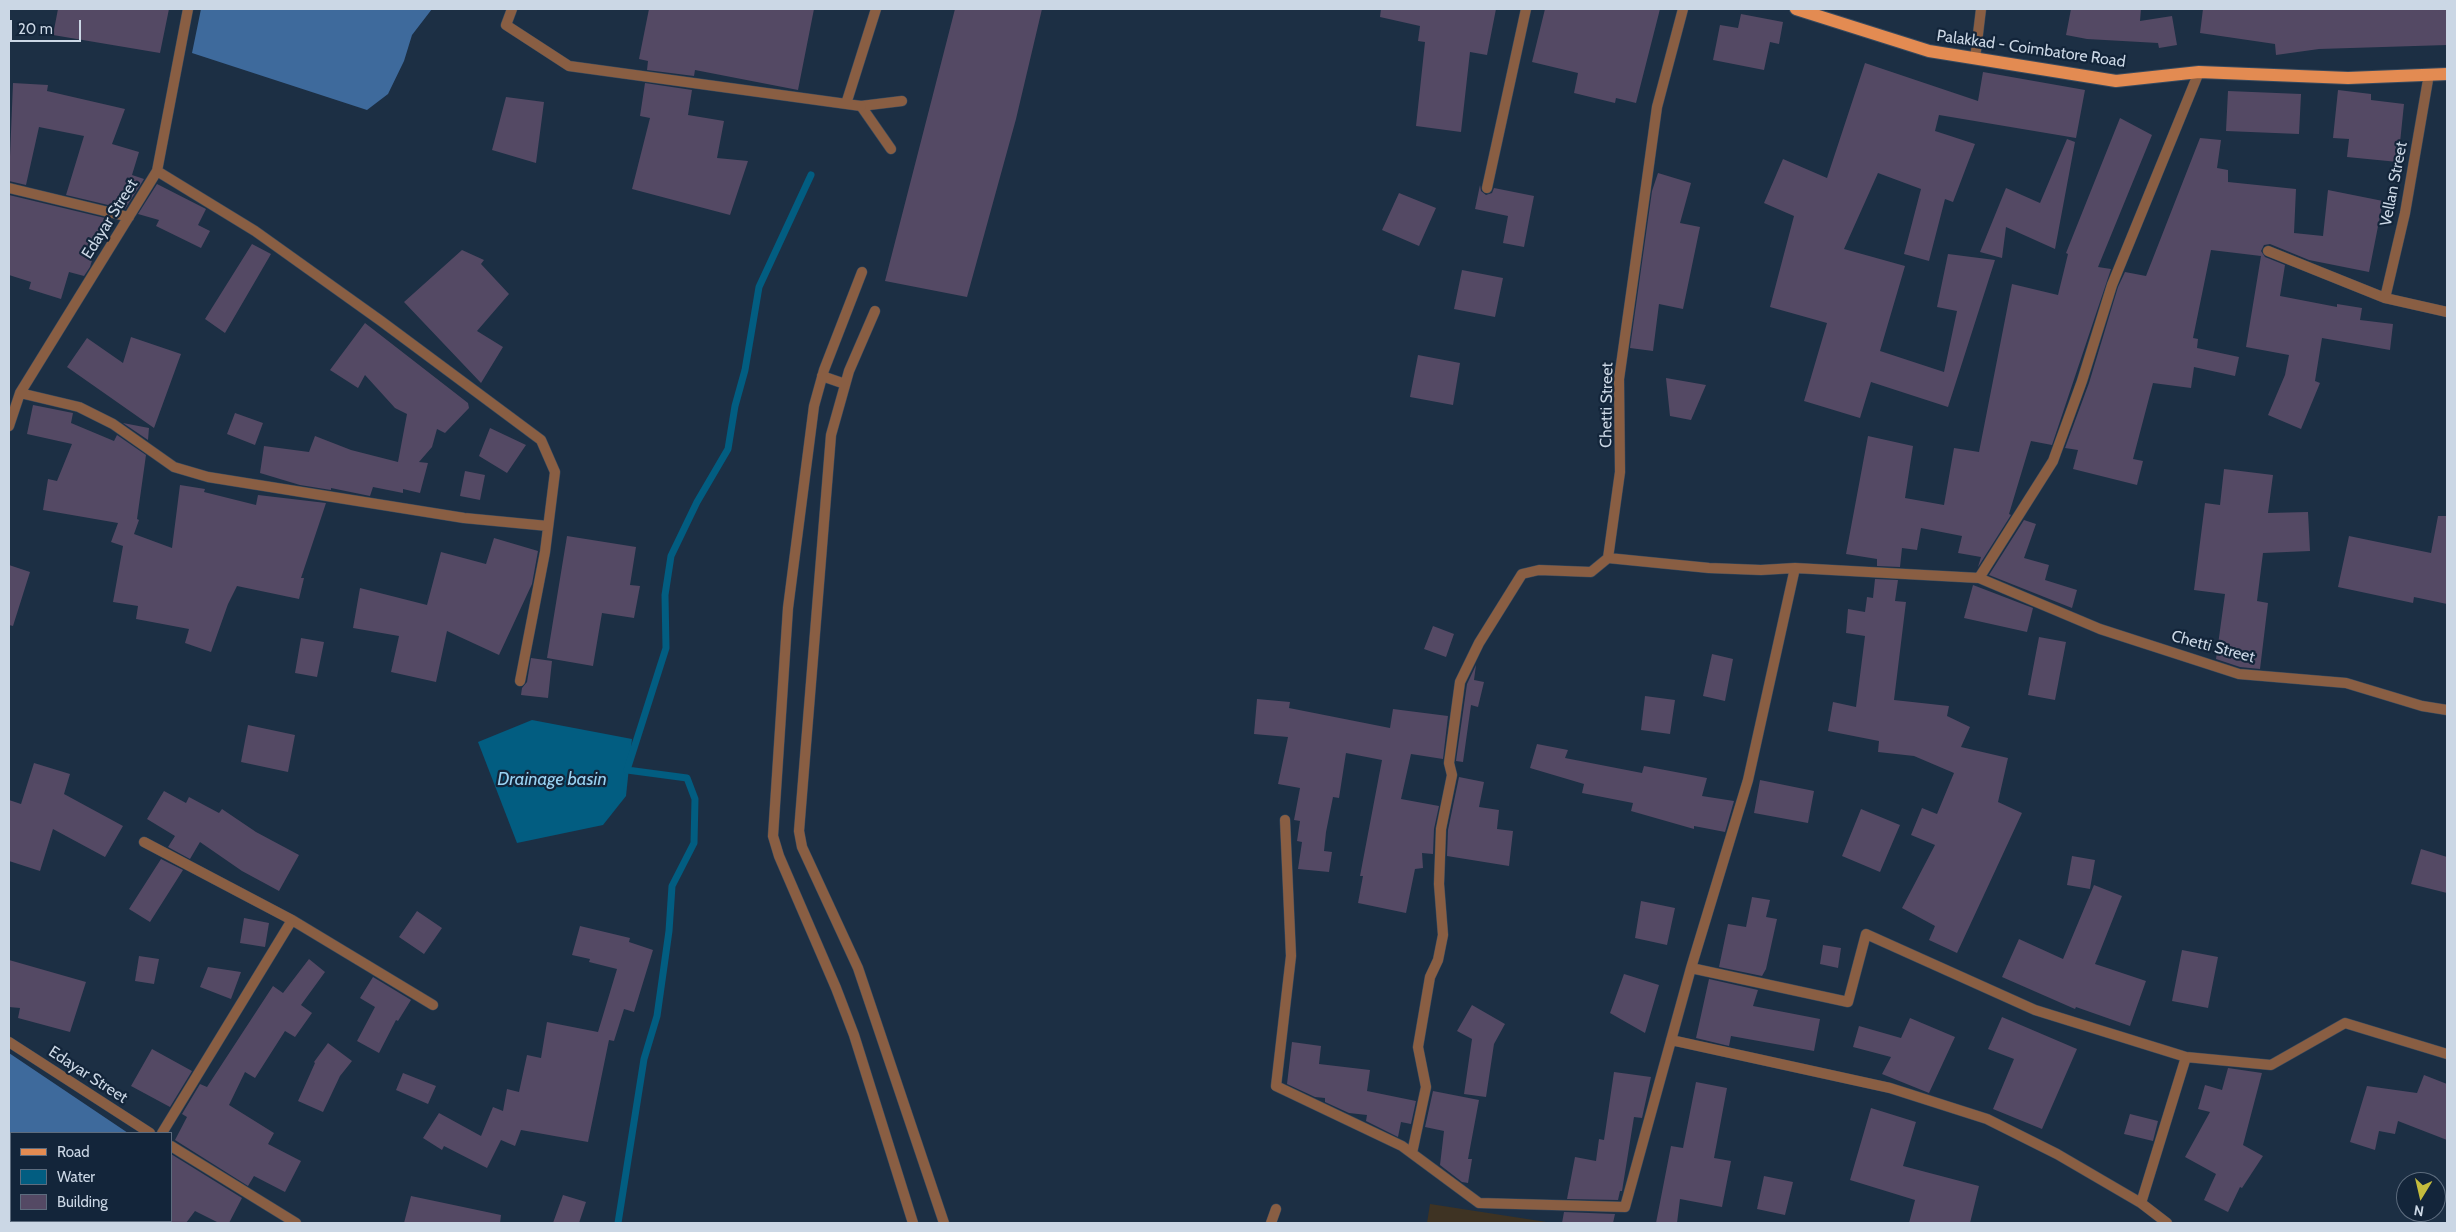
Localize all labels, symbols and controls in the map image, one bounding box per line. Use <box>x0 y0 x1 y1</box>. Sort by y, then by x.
scale bar <box>12 10 84 42</box>
text: 20 m <box>18 20 53 38</box>
street label: Palakkad - Coimbatore Road <box>1935 26 2127 72</box>
street label: Vellan Street <box>2376 140 2412 228</box>
street label: Edayar Street <box>78 176 142 262</box>
street label: Chetti Street <box>1597 362 1617 448</box>
street label: Chetti Street <box>2169 627 2257 667</box>
water label: Drainage basin <box>497 769 607 791</box>
street label: Edayar Street <box>45 1042 131 1108</box>
legend <box>10 1132 172 1222</box>
text: Road <box>57 1143 90 1161</box>
text: Water <box>57 1168 95 1186</box>
north arrow <box>2396 1172 2446 1222</box>
text: Building <box>57 1193 108 1211</box>
text: N <box>2413 1201 2425 1220</box>

